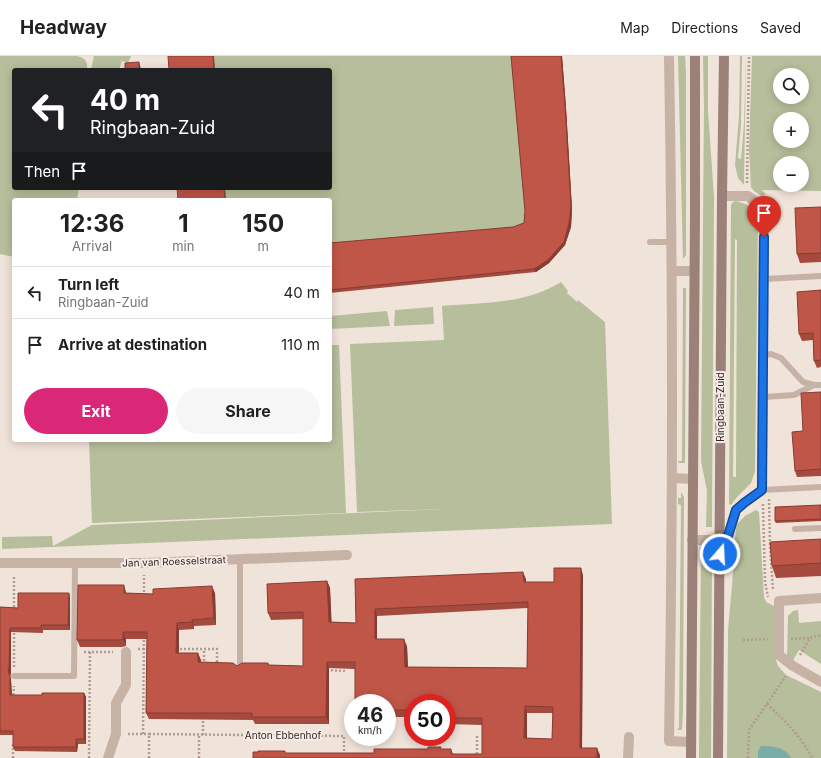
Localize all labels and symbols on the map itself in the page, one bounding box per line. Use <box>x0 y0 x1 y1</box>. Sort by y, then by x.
pin <box>747 196 781 237</box>
street label: Ringbaan-Zuid <box>714 372 726 442</box>
position arrow <box>699 533 741 575</box>
street label: Jan van Roesselstraat <box>122 553 227 569</box>
speed limit sign: 50 <box>404 694 456 746</box>
street label: Anton Ebbenhof <box>245 729 321 741</box>

